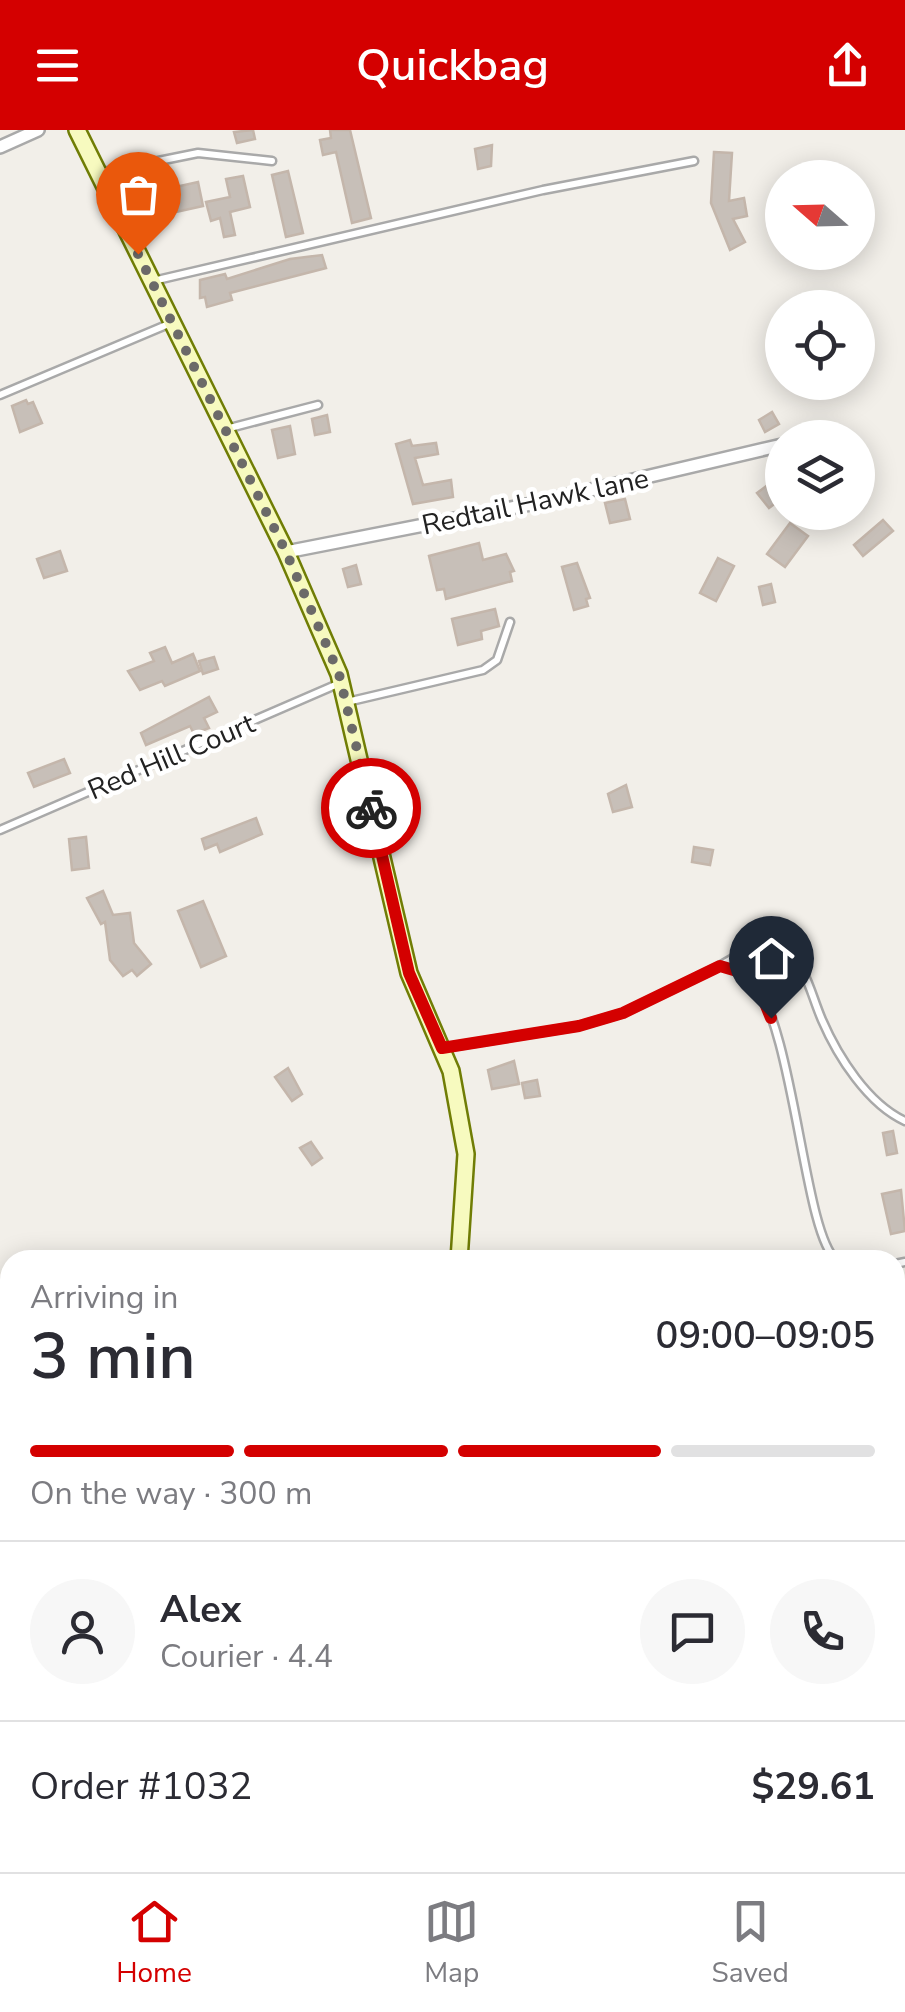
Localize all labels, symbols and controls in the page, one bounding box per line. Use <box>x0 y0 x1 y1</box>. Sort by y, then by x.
text: Quickbag <box>356 35 549 96</box>
icon: menu <box>30 38 85 93</box>
icon: share <box>820 38 875 93</box>
pin <box>96 152 181 255</box>
north arrow <box>765 160 875 270</box>
map controls <box>765 160 875 530</box>
icon: bag <box>111 167 166 222</box>
button: locate <box>765 290 875 400</box>
button: layers <box>765 420 875 530</box>
street label: Redtail Hawk lane <box>418 459 652 545</box>
street label: Red Hill Court <box>82 705 261 809</box>
courier <box>321 758 421 858</box>
icon: bike <box>344 781 399 836</box>
pin <box>729 916 814 1019</box>
icon: home <box>744 931 799 986</box>
text: Arriving in <box>30 1276 178 1319</box>
text: 09:00–09:05 <box>656 1310 875 1361</box>
text: 3 min <box>30 1312 196 1401</box>
text: On the way · 300 m <box>30 1472 312 1515</box>
button: person <box>30 1579 135 1684</box>
button: chat <box>640 1579 745 1684</box>
button: phone <box>770 1579 875 1684</box>
text: Alex <box>160 1584 241 1635</box>
text: Courier · 4.4 <box>160 1635 333 1678</box>
text: Order #1032 <box>30 1761 252 1812</box>
text: $29.61 <box>752 1761 875 1812</box>
tab: Home <box>116 1894 192 1992</box>
tab: Map <box>424 1894 479 1992</box>
tab: Saved <box>711 1894 789 1992</box>

